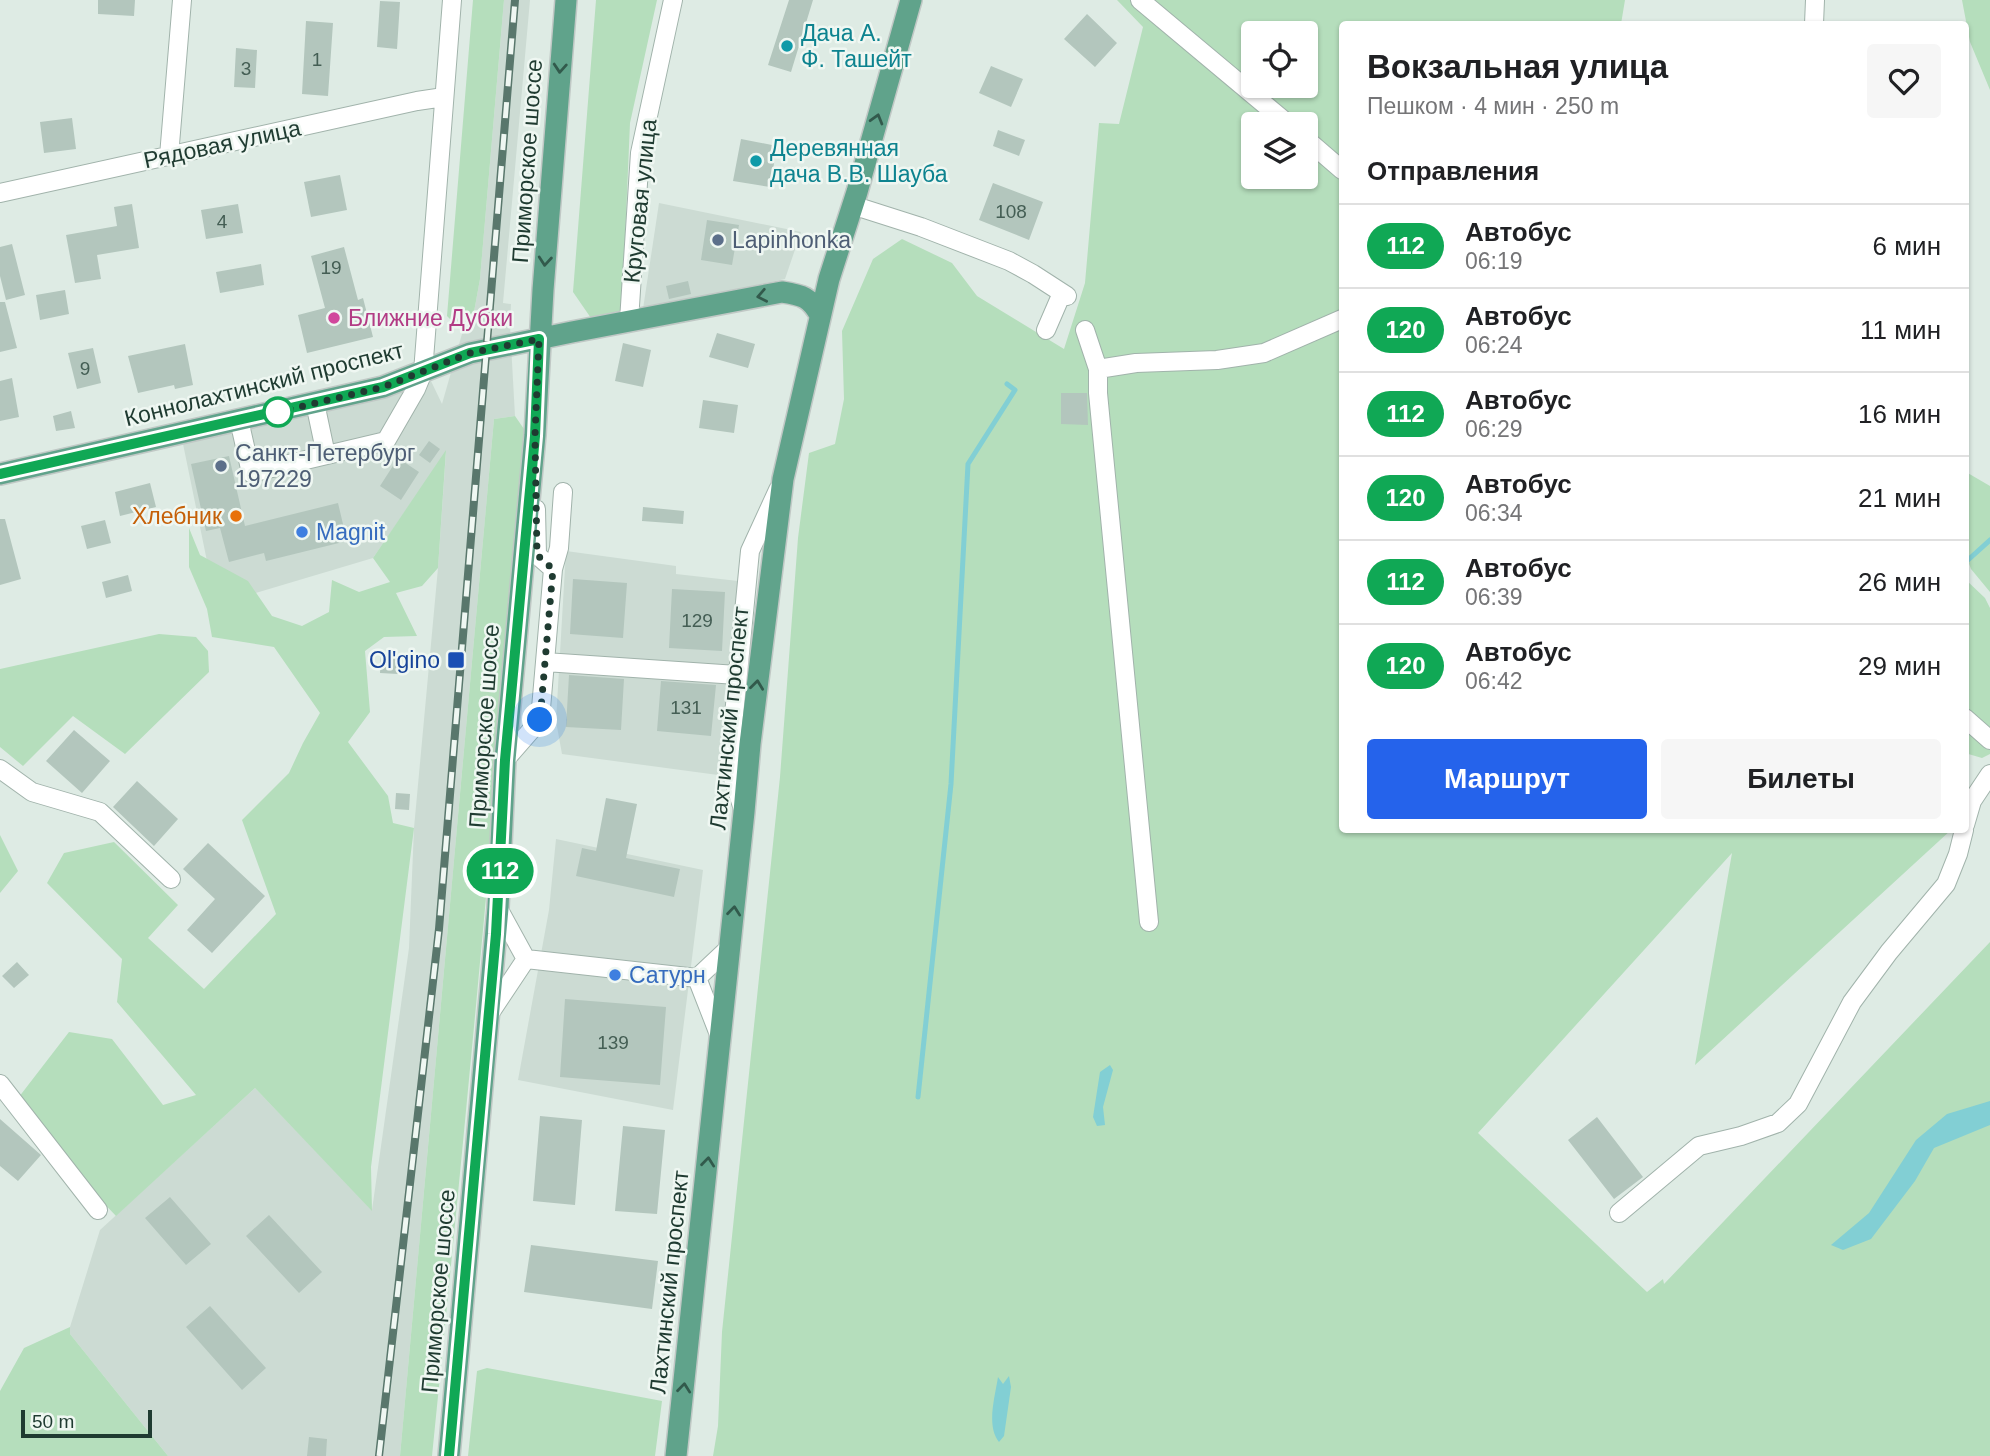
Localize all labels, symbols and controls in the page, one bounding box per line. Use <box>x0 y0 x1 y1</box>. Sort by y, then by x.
place label: Дача А. Ф. Ташейт <box>801 20 912 72</box>
map controls <box>1241 21 1318 189</box>
button: locate <box>1241 21 1318 98</box>
marker: Дача А. Ф. Ташейт <box>779 38 795 54</box>
button: heart <box>1867 44 1941 118</box>
text: Вокзальная улица <box>1367 48 1668 85</box>
house number: 1 <box>312 49 322 70</box>
house number: 3 <box>241 58 251 79</box>
street label: Приморское шоссе <box>507 58 547 264</box>
one-way arrow <box>553 63 568 74</box>
text: Пешком · 4 мин · 250 m <box>1367 93 1619 119</box>
button: layers <box>1241 112 1318 189</box>
one-way arrow <box>868 113 883 125</box>
street label: Рядовая улица <box>141 115 303 173</box>
street label: Круговая улица <box>618 117 662 284</box>
place label: Деревянная дача В.В. Шауба <box>770 135 948 187</box>
marker: Деревянная дача В.В. Шауба <box>748 153 764 169</box>
text: Отправления <box>1367 156 1539 186</box>
house number: 108 <box>995 201 1027 222</box>
house number: 4 <box>217 211 228 232</box>
text: Автобус <box>1465 217 1572 247</box>
place label: Lapinhonka <box>732 227 851 253</box>
text: 6 мин <box>1873 231 1941 261</box>
marker: Lapinhonka <box>710 232 726 248</box>
text: 112 <box>1386 232 1425 259</box>
text: 06:19 <box>1465 248 1523 274</box>
one-way arrow <box>538 256 553 267</box>
house number: 19 <box>320 257 342 278</box>
one-way arrow <box>756 287 768 302</box>
text: Автобус <box>1465 301 1572 331</box>
place label: Ближние Дубки <box>348 305 513 331</box>
marker: Ближние Дубки <box>326 310 342 326</box>
text: 11 мин <box>1860 315 1941 345</box>
text: 120 <box>1385 316 1426 343</box>
text: 06:24 <box>1465 332 1523 358</box>
street label: Коннолахтинский проспект <box>122 337 407 431</box>
house number: 9 <box>80 358 90 379</box>
text: Автобус <box>1465 385 1572 415</box>
unlabelled marker <box>263 397 293 427</box>
text: 16 мин <box>1858 399 1941 429</box>
text: 112 <box>1386 400 1425 427</box>
text: 06:29 <box>1465 416 1523 442</box>
place label: Санкт-Петербург 197229 <box>235 440 415 492</box>
marker: Санкт-Петербург 197229 <box>213 458 229 474</box>
text: Автобус <box>1465 469 1572 499</box>
text: 21 мин <box>1858 483 1941 513</box>
text: 120 <box>1385 484 1426 511</box>
text: 06:34 <box>1465 500 1523 526</box>
place label: Хлебник <box>132 503 223 529</box>
marker: Хлебник <box>228 508 244 524</box>
place label: Magnit <box>316 519 386 545</box>
marker: Magnit <box>294 524 310 540</box>
text: Автобус <box>1465 553 1572 583</box>
text: 26 мин <box>1858 567 1941 597</box>
text: 112 <box>1386 568 1425 595</box>
text: 06:39 <box>1465 584 1523 610</box>
street label: Лахтинский проспект <box>704 605 754 831</box>
house number: 129 <box>681 610 713 631</box>
street label: Приморское шоссе <box>464 623 504 829</box>
text: Автобус <box>1465 637 1572 667</box>
place label: Ol'gino <box>369 647 440 673</box>
marker: Ol'gino <box>446 650 466 670</box>
text: 29 мин <box>1858 651 1941 681</box>
text: 120 <box>1385 652 1426 679</box>
text: 06:42 <box>1465 668 1523 694</box>
one-way arrow <box>750 679 765 691</box>
house number: 131 <box>670 697 702 718</box>
your location <box>522 702 557 737</box>
button: Маршрут <box>1367 739 1647 819</box>
button: Билеты <box>1661 739 1941 819</box>
line badge: 112 <box>460 848 540 894</box>
text: 112 <box>481 857 519 884</box>
one-way arrow <box>726 906 741 917</box>
place label: Сатурн <box>629 962 706 988</box>
marker: Сатурн <box>607 967 623 983</box>
house number: 139 <box>597 1032 629 1053</box>
one-way arrow <box>700 1156 715 1167</box>
street label: Лахтинский проспект <box>644 1169 694 1395</box>
street label: Приморское шоссе <box>416 1188 460 1394</box>
one-way arrow <box>676 1382 691 1394</box>
scale bar <box>21 1407 152 1439</box>
text: 50 m <box>32 1411 74 1432</box>

